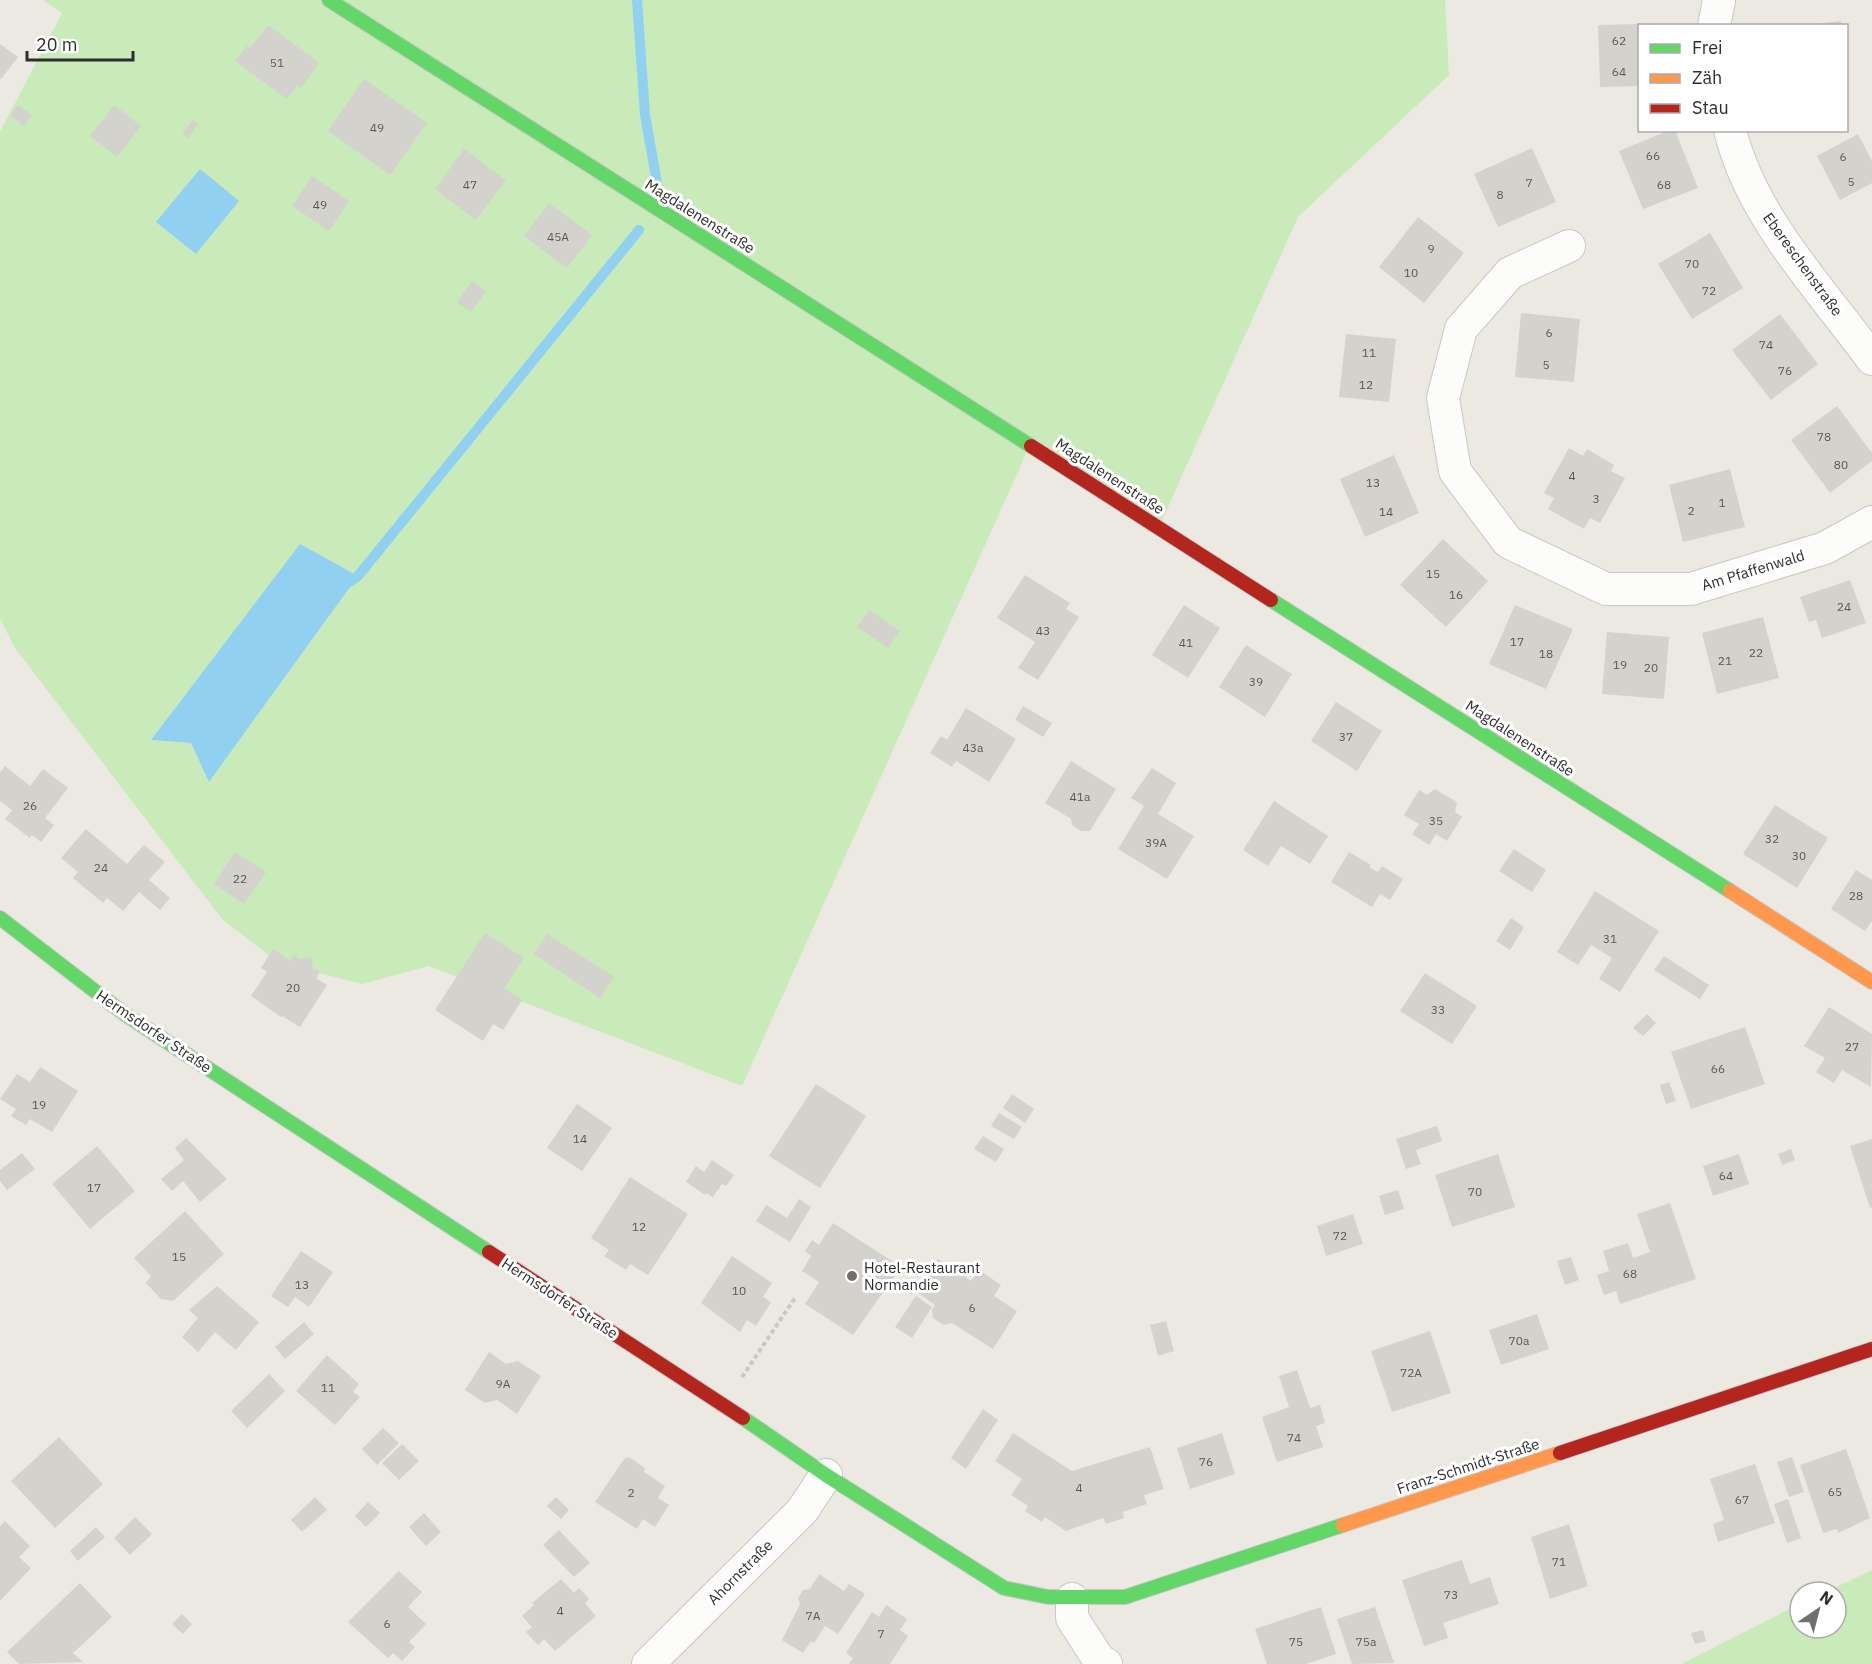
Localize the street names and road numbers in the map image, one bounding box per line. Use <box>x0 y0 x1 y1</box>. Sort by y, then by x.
street label: Magdalenenstraße <box>642 175 758 257</box>
street label: Ebereschenstraße <box>1759 209 1847 319</box>
street label: Magdalenenstraße <box>1052 434 1168 518</box>
street label: Am Pfaffenwald <box>1699 545 1807 595</box>
street label: Magdalenenstraße <box>1462 696 1578 780</box>
street label: Hermsdorfer Straße <box>93 985 215 1077</box>
street label: Hermsdorfer Straße <box>498 1253 622 1343</box>
street label: Franz-Schmidt-Straße <box>1394 1434 1542 1498</box>
street label: Ahornstraße <box>703 1535 777 1609</box>

